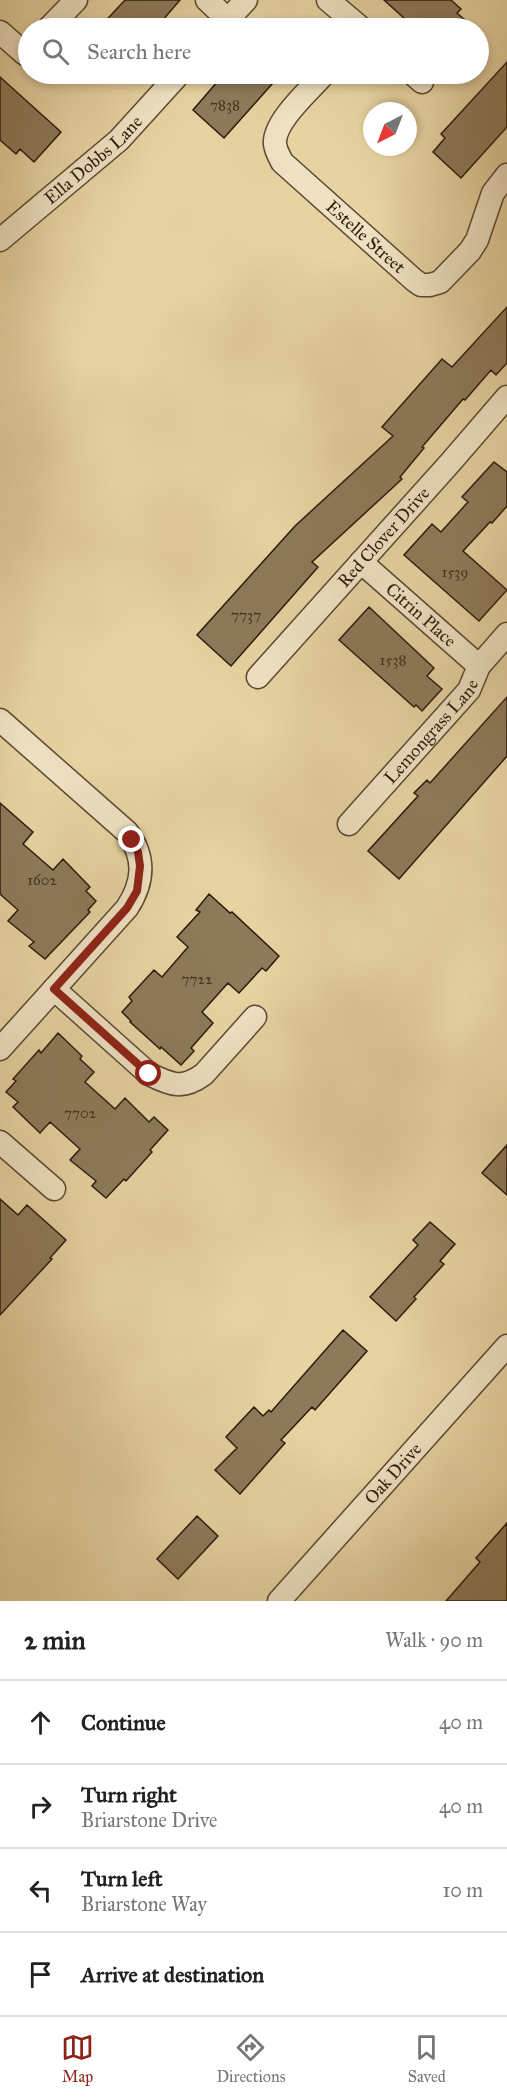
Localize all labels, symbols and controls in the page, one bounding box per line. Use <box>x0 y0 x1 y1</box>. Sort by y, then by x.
search box <box>18 18 489 84</box>
icon: search <box>39 35 72 68</box>
text: Search here <box>87 38 191 65</box>
house number: 7838 <box>210 96 240 114</box>
north arrow <box>363 102 417 156</box>
street label: Ella Dobbs Lane <box>40 111 147 209</box>
street label: Estelle Street <box>321 196 411 279</box>
street label: Red Clover Drive <box>333 482 434 592</box>
house number: 1539 <box>442 563 468 581</box>
street label: Citrin Place <box>381 578 461 652</box>
house number: 7737 <box>231 606 261 624</box>
house number: 1538 <box>380 651 406 669</box>
street label: Lemongrass Lane <box>379 676 483 788</box>
route end <box>118 826 144 852</box>
house number: 1602 <box>27 871 57 889</box>
house number: 7722 <box>182 970 213 988</box>
route start <box>135 1060 161 1086</box>
house number: 7702 <box>64 1104 97 1122</box>
street label: Oak Drive <box>360 1438 426 1509</box>
text: 2 min <box>24 1624 85 1656</box>
text: Walk · 90 m <box>385 1628 483 1652</box>
icon: ahead <box>24 1706 57 1739</box>
text: Continue <box>81 1709 166 1736</box>
text: 40 m <box>439 1710 483 1734</box>
text: Turn right <box>81 1781 177 1808</box>
icon: right <box>24 1790 57 1823</box>
text: 40 m <box>439 1794 483 1818</box>
text: Briarstone Drive <box>81 1808 217 1832</box>
text: Turn left <box>81 1865 163 1892</box>
icon: left <box>24 1874 57 1907</box>
text: 10 m <box>442 1878 483 1902</box>
text: Briarstone Way <box>81 1892 207 1916</box>
icon: arrive <box>24 1958 57 1991</box>
text: Arrive at destination <box>81 1961 264 1988</box>
tab: Map <box>61 2031 94 2086</box>
tab: Directions <box>216 2031 285 2086</box>
tab: Saved <box>408 2031 446 2086</box>

